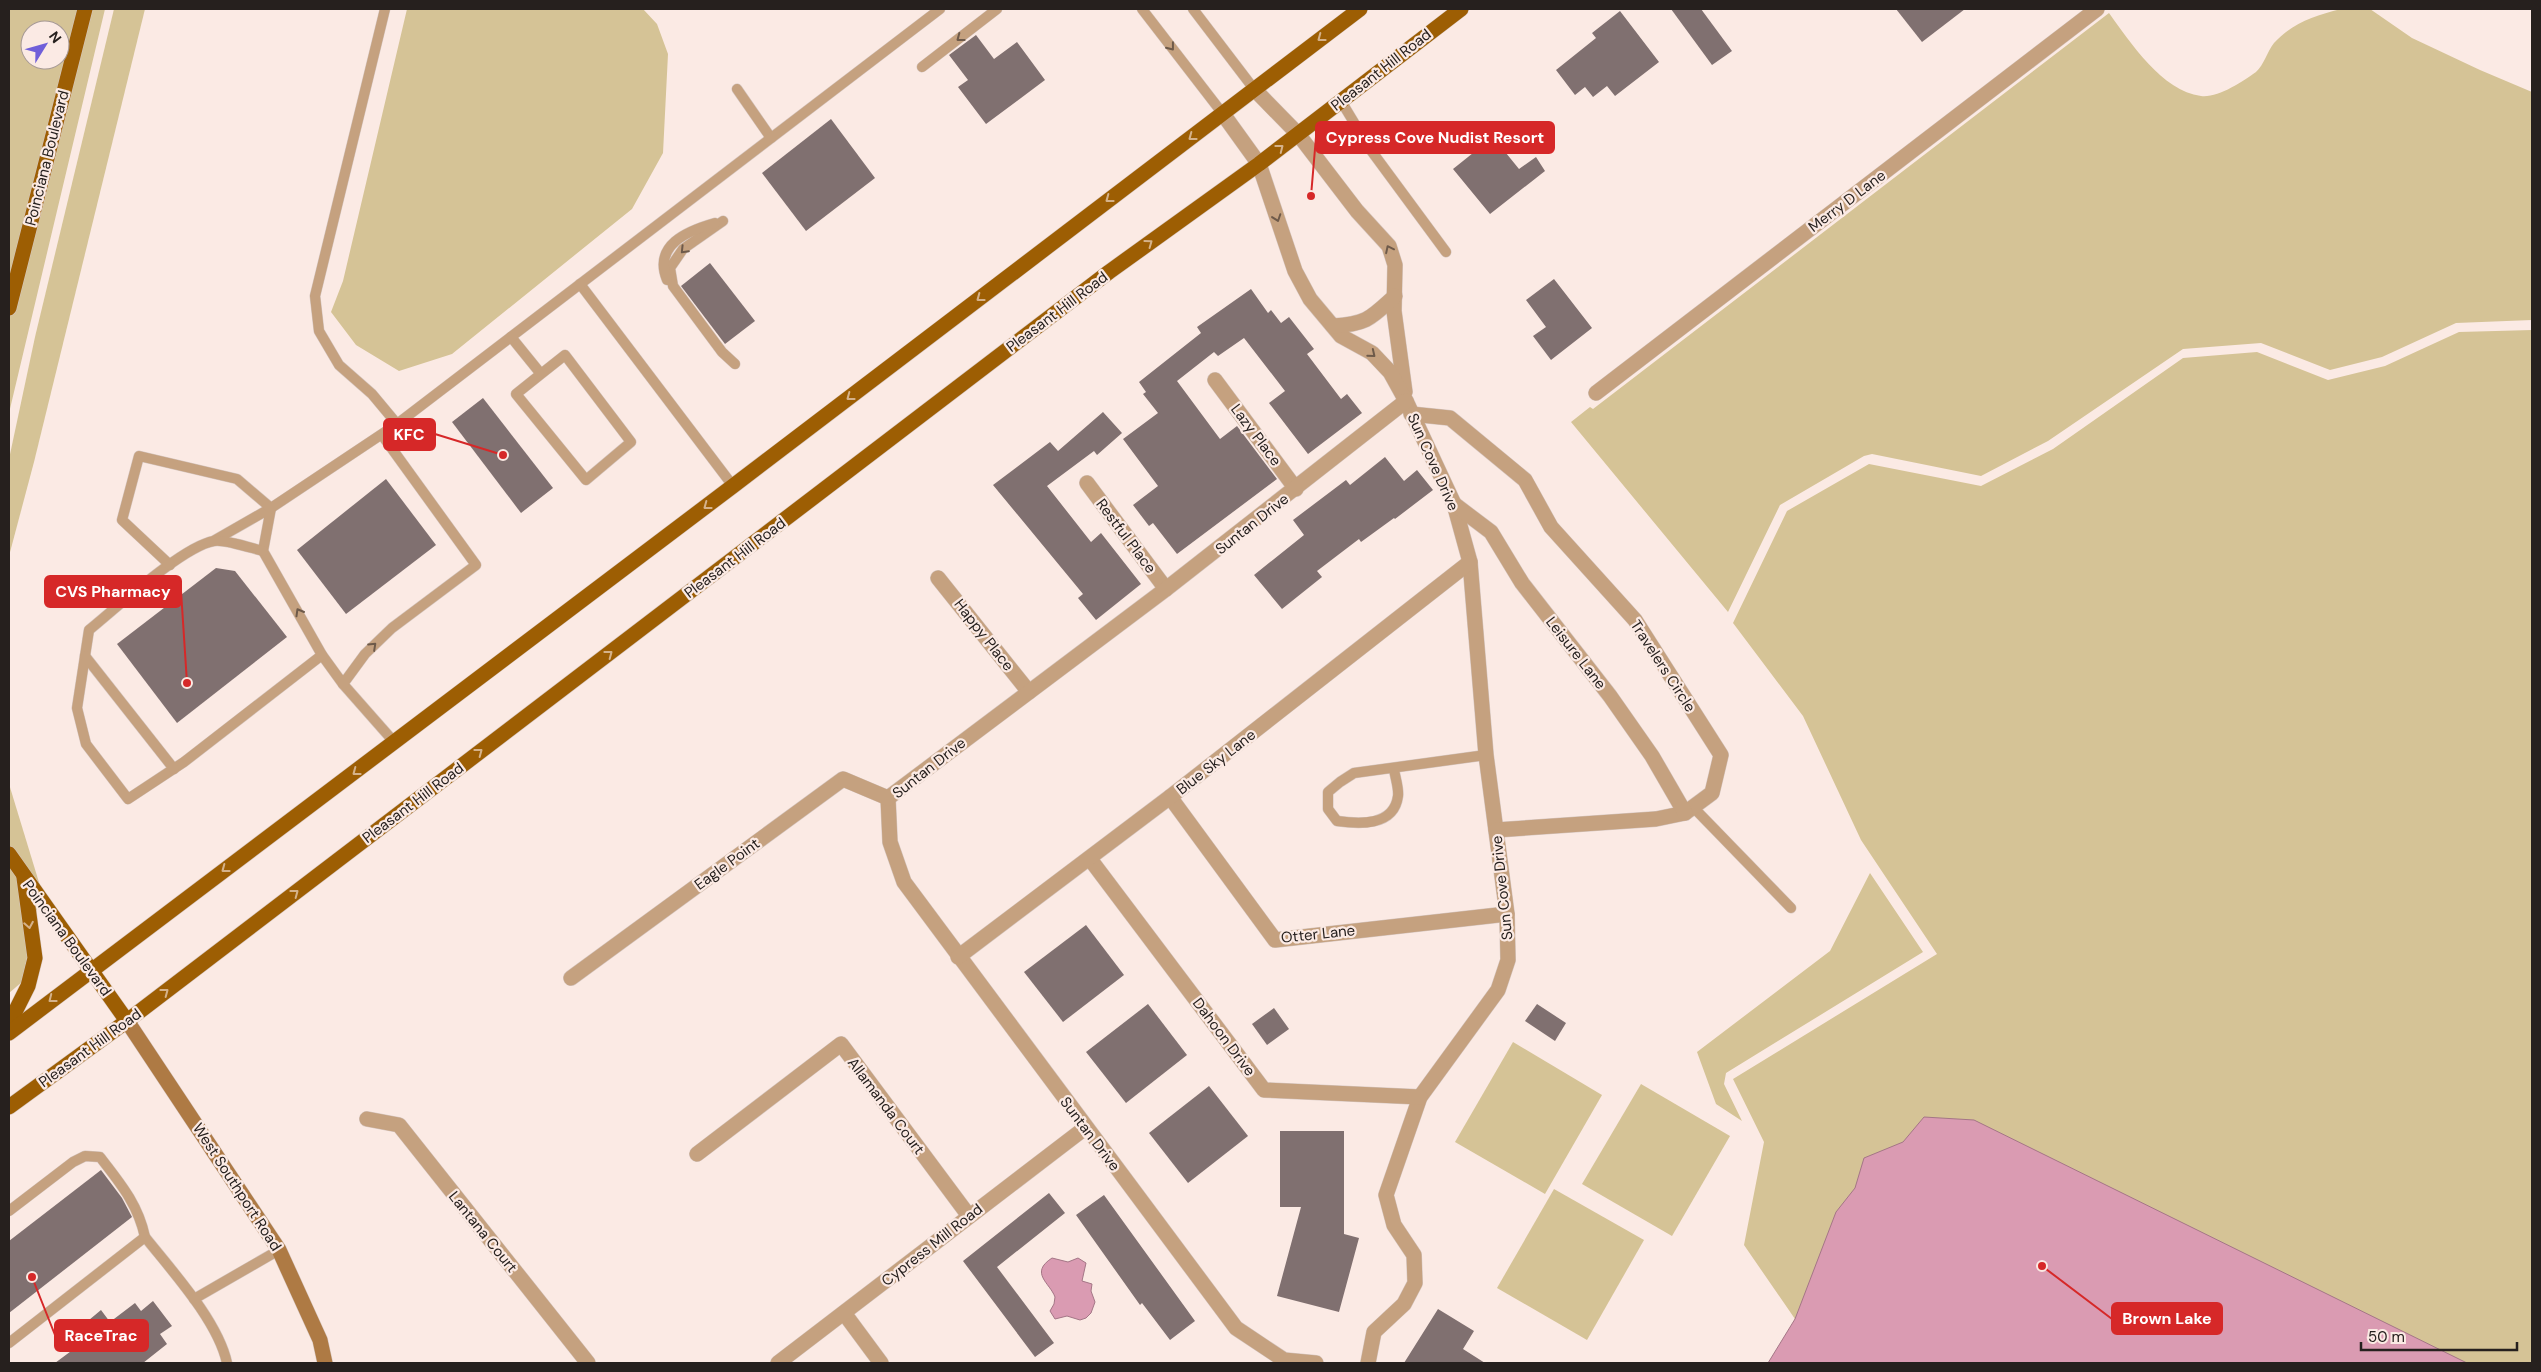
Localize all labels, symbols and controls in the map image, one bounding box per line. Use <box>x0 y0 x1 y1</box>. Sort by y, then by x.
north arrow <box>20 20 70 70</box>
street label: Pleasant Hill Road <box>1327 24 1435 116</box>
text: N <box>45 28 66 47</box>
one-way arrow <box>957 32 966 40</box>
one-way arrow <box>1318 33 1327 41</box>
one-way arrow <box>1166 41 1174 50</box>
street label: Poinciana Boulevard <box>20 88 74 228</box>
callout: Cypress Cove Nudist Resort <box>1316 122 1554 153</box>
text: Cypress Cove Nudist Resort <box>1326 127 1544 148</box>
one-way arrow <box>1188 131 1198 140</box>
one-way arrow <box>1274 145 1283 153</box>
street label: Merry D Lane <box>1804 165 1890 237</box>
one-way arrow <box>1106 194 1115 202</box>
one-way arrow <box>1271 213 1281 222</box>
one-way arrow <box>1143 240 1153 249</box>
one-way arrow <box>681 244 690 253</box>
one-way arrow <box>1385 245 1395 254</box>
street label: Pleasant Hill Road <box>1002 267 1112 357</box>
one-way arrow <box>976 292 986 301</box>
one-way arrow <box>1366 348 1375 357</box>
one-way arrow <box>847 391 856 399</box>
street label: Lazy Place <box>1226 400 1286 470</box>
street label: Sun Cove Drive <box>1403 410 1463 514</box>
callout: KFC <box>384 419 435 450</box>
text: KFC <box>393 424 425 445</box>
street label: Suntan Drive <box>1211 489 1293 559</box>
street label: Restful Place <box>1091 495 1161 577</box>
one-way arrow <box>704 500 713 508</box>
street label: Pleasant Hill Road <box>680 513 790 603</box>
callout: CVS Pharmacy <box>45 576 181 607</box>
text: CVS Pharmacy <box>55 581 171 602</box>
street label: Happy Place <box>950 595 1018 675</box>
one-way arrow <box>295 609 305 618</box>
street label: Leisure Lane <box>1541 613 1611 693</box>
street label: Travelers Circle <box>1626 616 1700 716</box>
one-way arrow <box>367 643 376 652</box>
one-way arrow <box>603 651 612 659</box>
street label: Blue Sky Lane <box>1172 725 1260 799</box>
street label: Suntan Drive <box>888 733 970 803</box>
one-way arrow <box>474 749 483 758</box>
street label: Pleasant Hill Road <box>358 758 468 848</box>
one-way arrow <box>352 766 362 775</box>
street label: Eagle Point <box>690 833 764 894</box>
street label: Sun Cove Drive <box>1487 835 1517 941</box>
one-way arrow <box>221 863 231 872</box>
street label: Poinciana Boulevard <box>18 876 116 1000</box>
one-way arrow <box>289 891 298 899</box>
street label: Otter Lane <box>1280 920 1356 948</box>
one-way arrow <box>24 921 34 930</box>
one-way arrow <box>159 989 169 998</box>
one-way arrow <box>49 994 58 1002</box>
street label: Dahoon Drive <box>1188 994 1260 1080</box>
street label: Pleasant Hill Road <box>35 1004 145 1092</box>
street label: Allamanda Court <box>843 1054 929 1159</box>
street label: Suntan Drive <box>1056 1093 1124 1175</box>
street label: West Southport Road <box>188 1119 286 1255</box>
street label: Lantana Court <box>444 1187 522 1277</box>
street label: Cypress Mill Road <box>877 1199 987 1291</box>
callout: Brown Lake <box>2112 1303 2222 1334</box>
text: Brown Lake <box>2122 1308 2212 1329</box>
callout: RaceTrac <box>55 1320 148 1351</box>
scale bar <box>2361 1320 2517 1352</box>
text: RaceTrac <box>65 1325 137 1346</box>
text: 50 m <box>2368 1327 2405 1347</box>

